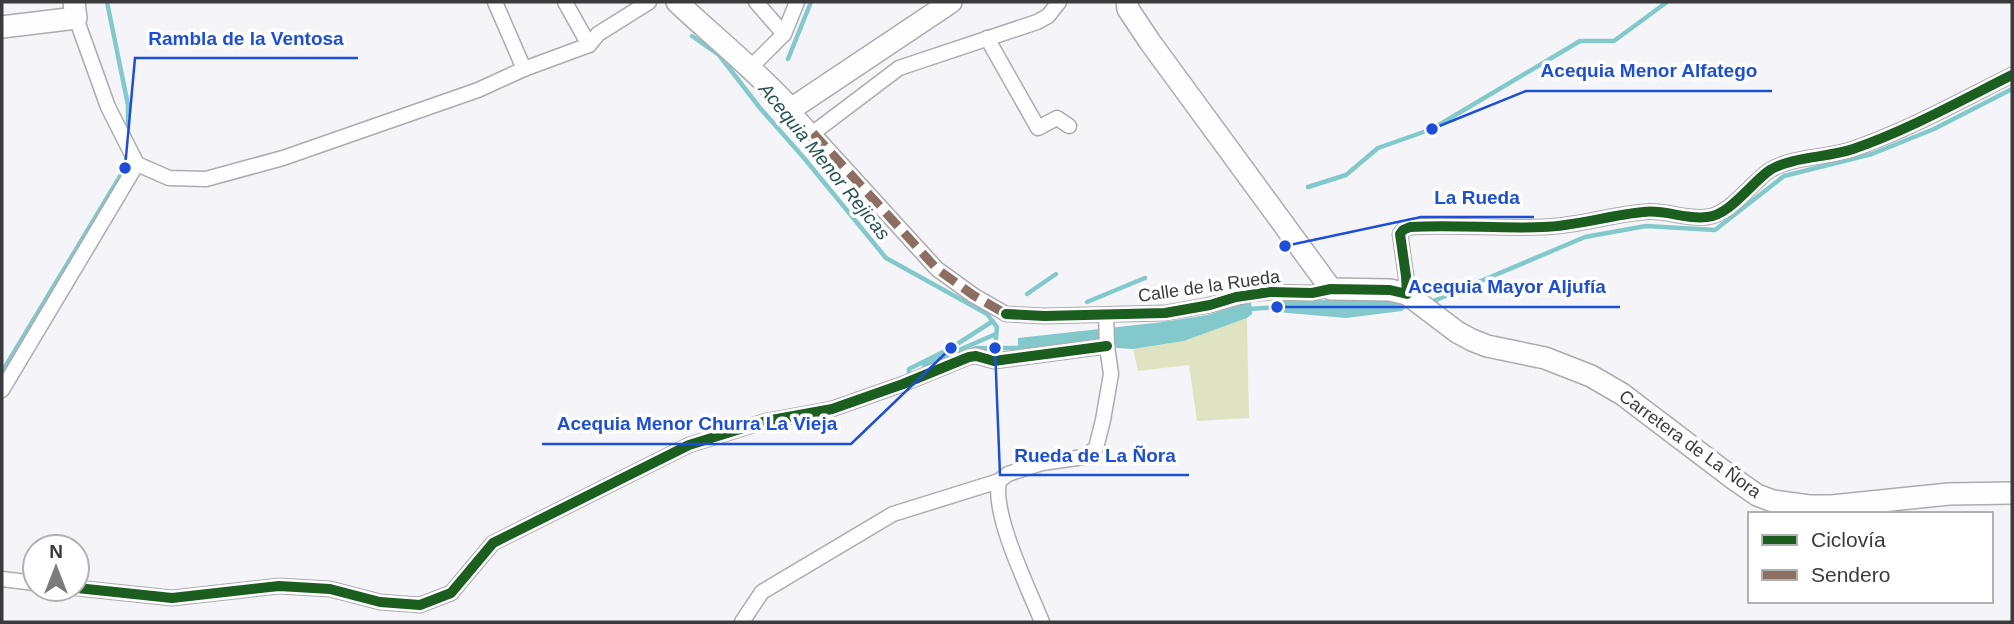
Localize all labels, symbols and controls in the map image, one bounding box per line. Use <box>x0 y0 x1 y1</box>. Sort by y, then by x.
callout: Rambla de la Ventosa <box>135 18 358 58</box>
text: Rambla de la Ventosa <box>148 28 344 49</box>
callout: Acequia Menor Alfatego <box>1526 51 1772 91</box>
text: Acequia Menor Alfatego <box>1541 60 1757 81</box>
water label: Acequia Menor Rejicas <box>754 78 895 244</box>
callout: La Rueda <box>1421 177 1534 217</box>
text: La Rueda <box>1434 187 1520 208</box>
street label: Calle de la Rueda <box>1137 266 1282 306</box>
callout: Acequia Mayor Aljufía <box>1394 267 1620 307</box>
text: Acequia Mayor Aljufía <box>1408 276 1606 297</box>
street label: Carretera de La Ñora <box>1615 385 1766 503</box>
callout: Acequia Menor Churra La Vieja <box>542 404 851 444</box>
text: Acequia Menor Churra La Vieja <box>557 413 838 434</box>
callout: Rueda de La Ñora <box>1000 435 1189 475</box>
text: Rueda de La Ñora <box>1014 445 1176 466</box>
legend <box>1748 512 1993 603</box>
text: Ciclovía <box>1811 528 1886 551</box>
north arrow <box>21 533 91 603</box>
text: N <box>49 541 63 562</box>
text: Sendero <box>1811 563 1890 586</box>

